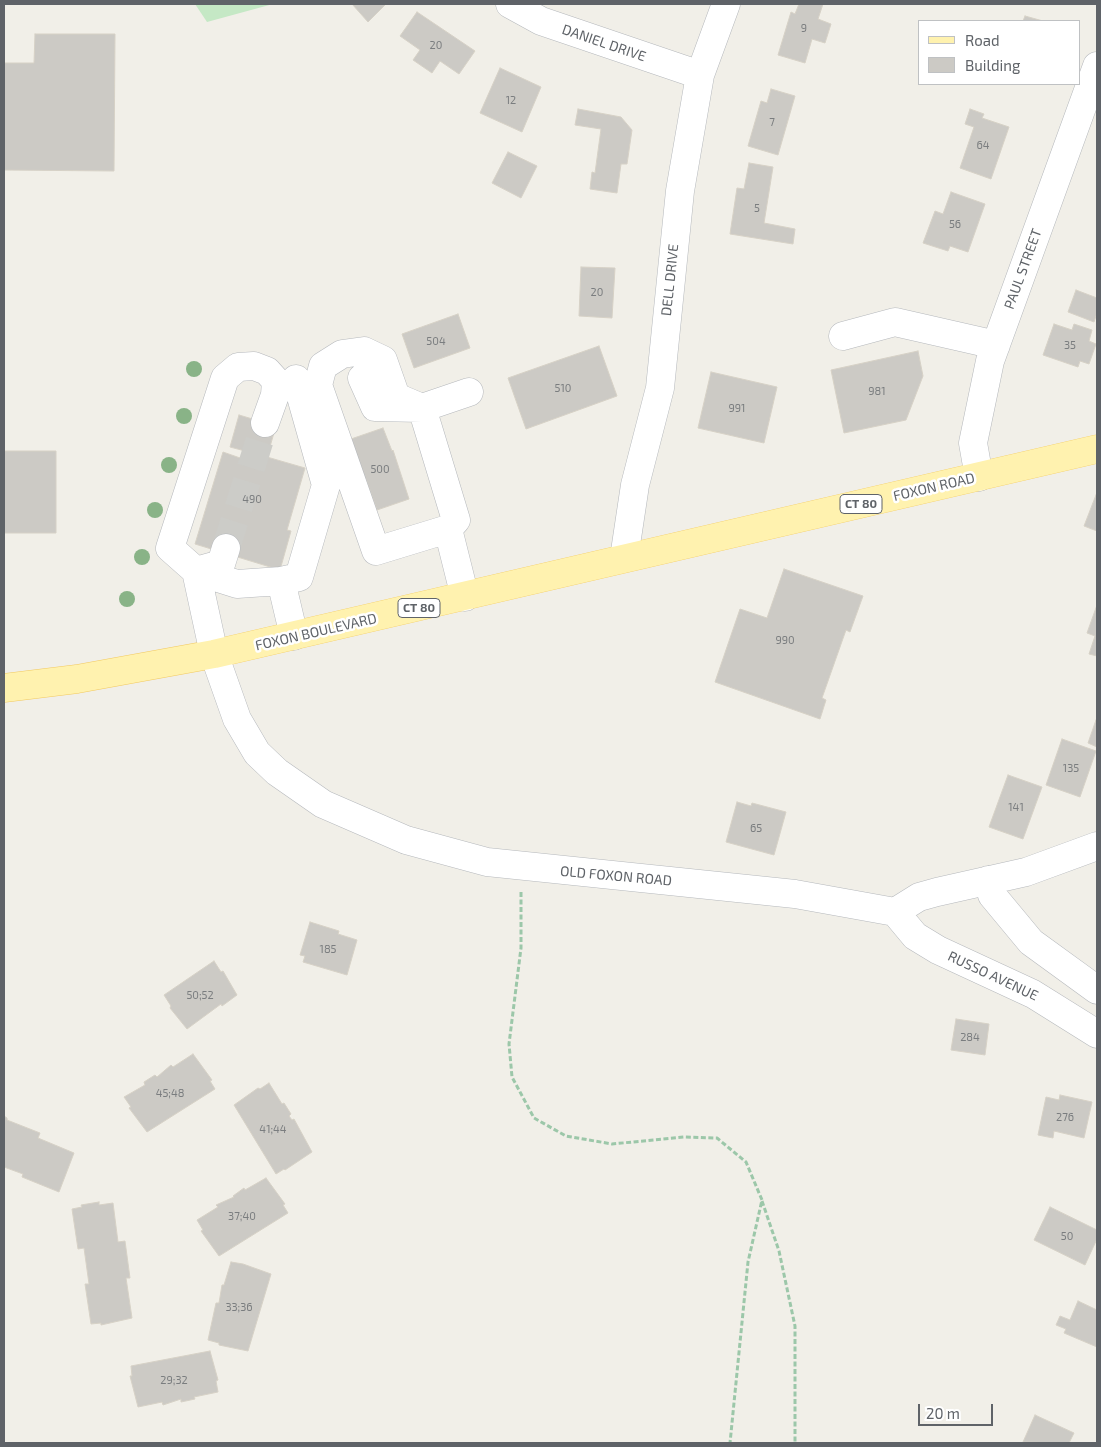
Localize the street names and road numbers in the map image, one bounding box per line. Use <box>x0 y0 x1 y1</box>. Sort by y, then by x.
street label: DANIEL DRIVE <box>560 21 648 65</box>
street label: PAUL STREET <box>1001 226 1045 312</box>
street label: DELL DRIVE <box>658 243 682 317</box>
street label: FOXON ROAD <box>892 469 976 505</box>
road number: CT 80 <box>840 494 882 514</box>
road number: CT 80 <box>398 598 440 618</box>
street label: FOXON BOULEVARD <box>254 610 378 654</box>
street label: OLD FOXON ROAD <box>559 863 673 889</box>
street label: RUSSO AVENUE <box>945 948 1041 1004</box>

